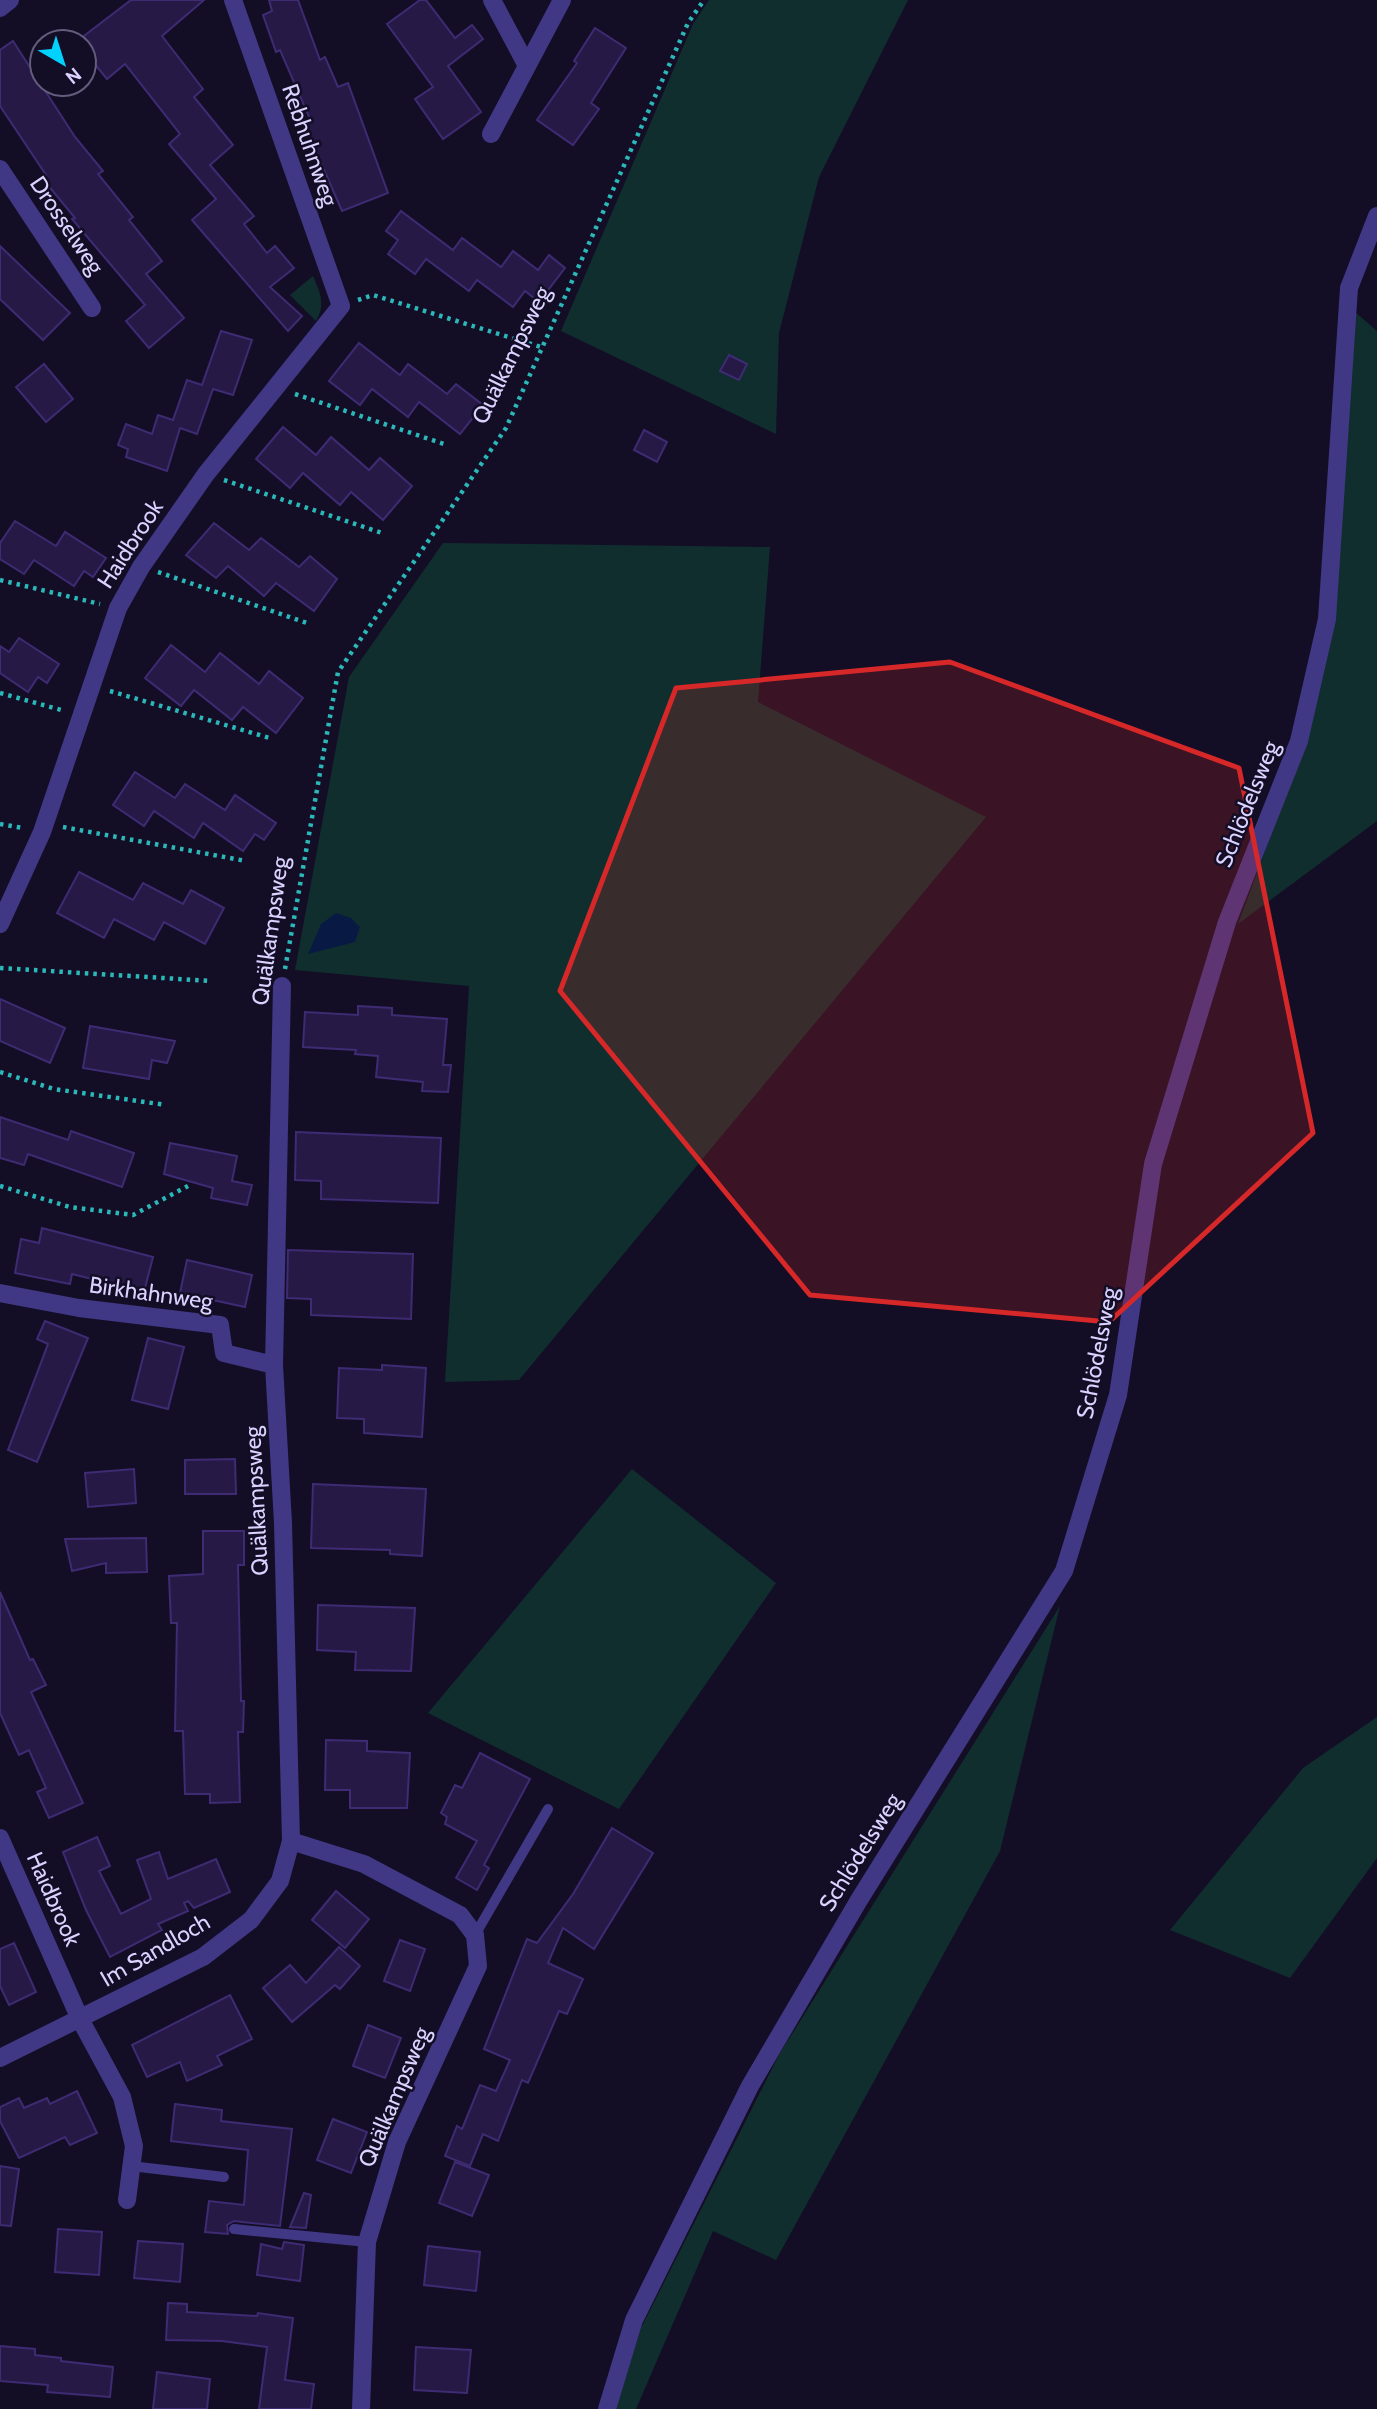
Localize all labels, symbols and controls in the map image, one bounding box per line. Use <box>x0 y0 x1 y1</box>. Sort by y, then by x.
north arrow <box>28 28 98 98</box>
text: N <box>61 63 86 89</box>
street label: Rebhuhnweg <box>276 80 344 210</box>
street label: Drosselweg <box>24 171 110 280</box>
street label: Quälkampsweg <box>466 281 557 428</box>
street label: Haidbrook <box>91 494 169 594</box>
street label: Schlödelsweg <box>1209 736 1285 871</box>
street label: Quälkampsweg <box>246 854 294 1007</box>
street label: Birkhahnweg <box>87 1270 215 1316</box>
street label: Schlödelsweg <box>1071 1284 1124 1421</box>
street label: Quälkampsweg <box>238 1425 274 1576</box>
street label: Schlödelsweg <box>813 1787 908 1916</box>
street label: Haidbrook <box>21 1848 87 1951</box>
street label: Im Sandloch <box>95 1907 215 1993</box>
street label: Quälkampsweg <box>352 2022 436 2171</box>

